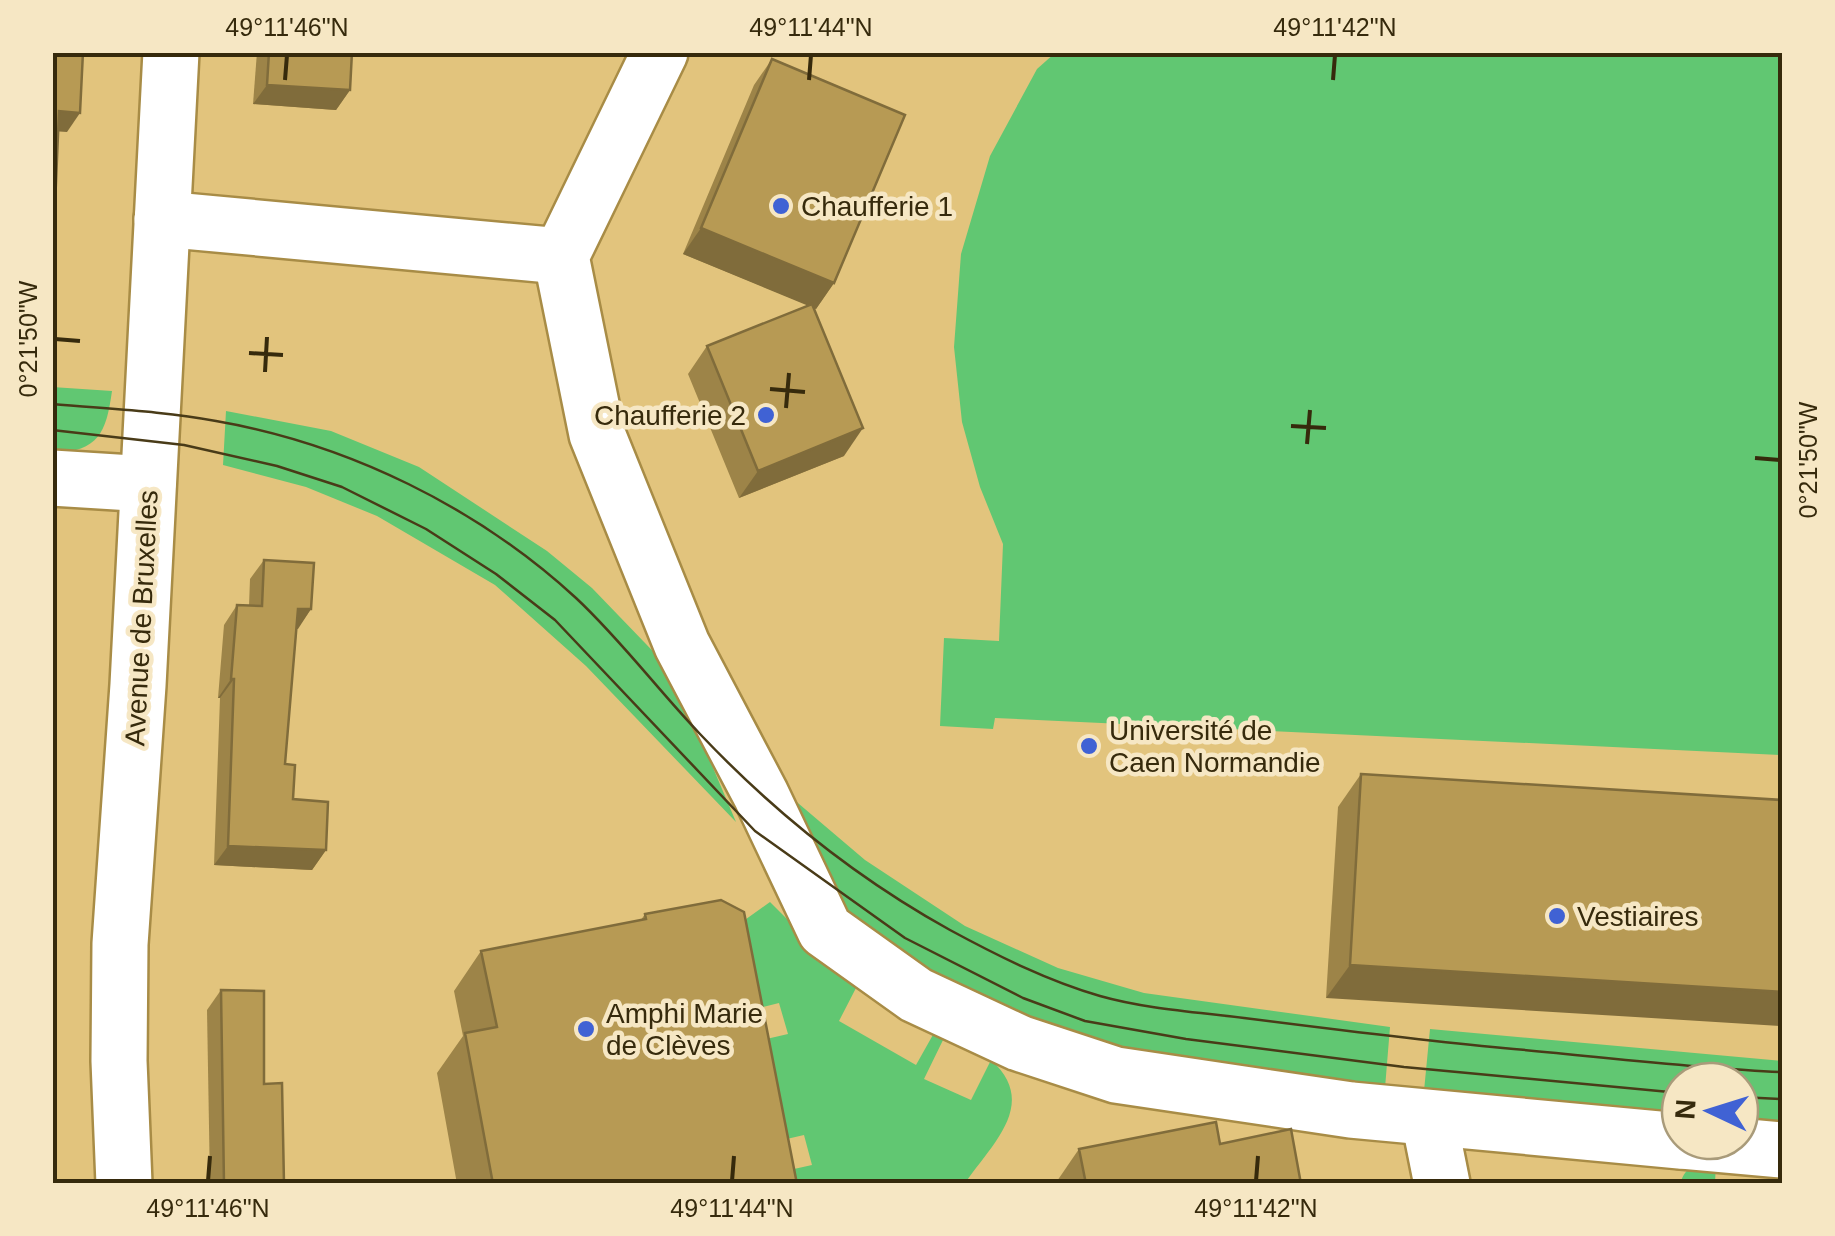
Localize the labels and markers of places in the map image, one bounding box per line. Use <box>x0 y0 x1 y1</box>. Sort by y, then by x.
place label: Chaufferie 1 <box>801 191 953 222</box>
marker: Chaufferie 1 <box>770 195 792 217</box>
place label: Chaufferie 2 <box>594 400 746 431</box>
marker: Chaufferie 2 <box>755 404 777 426</box>
place label: Université de Caen Normandie <box>1109 715 1321 778</box>
marker: Université de Caen Normandie <box>1078 735 1100 757</box>
place label: Vestiaires <box>1577 901 1698 932</box>
marker: Vestiaires <box>1546 905 1568 927</box>
place label: Amphi Marie de Clèves <box>606 998 763 1061</box>
marker: Amphi Marie de Clèves <box>575 1018 597 1040</box>

